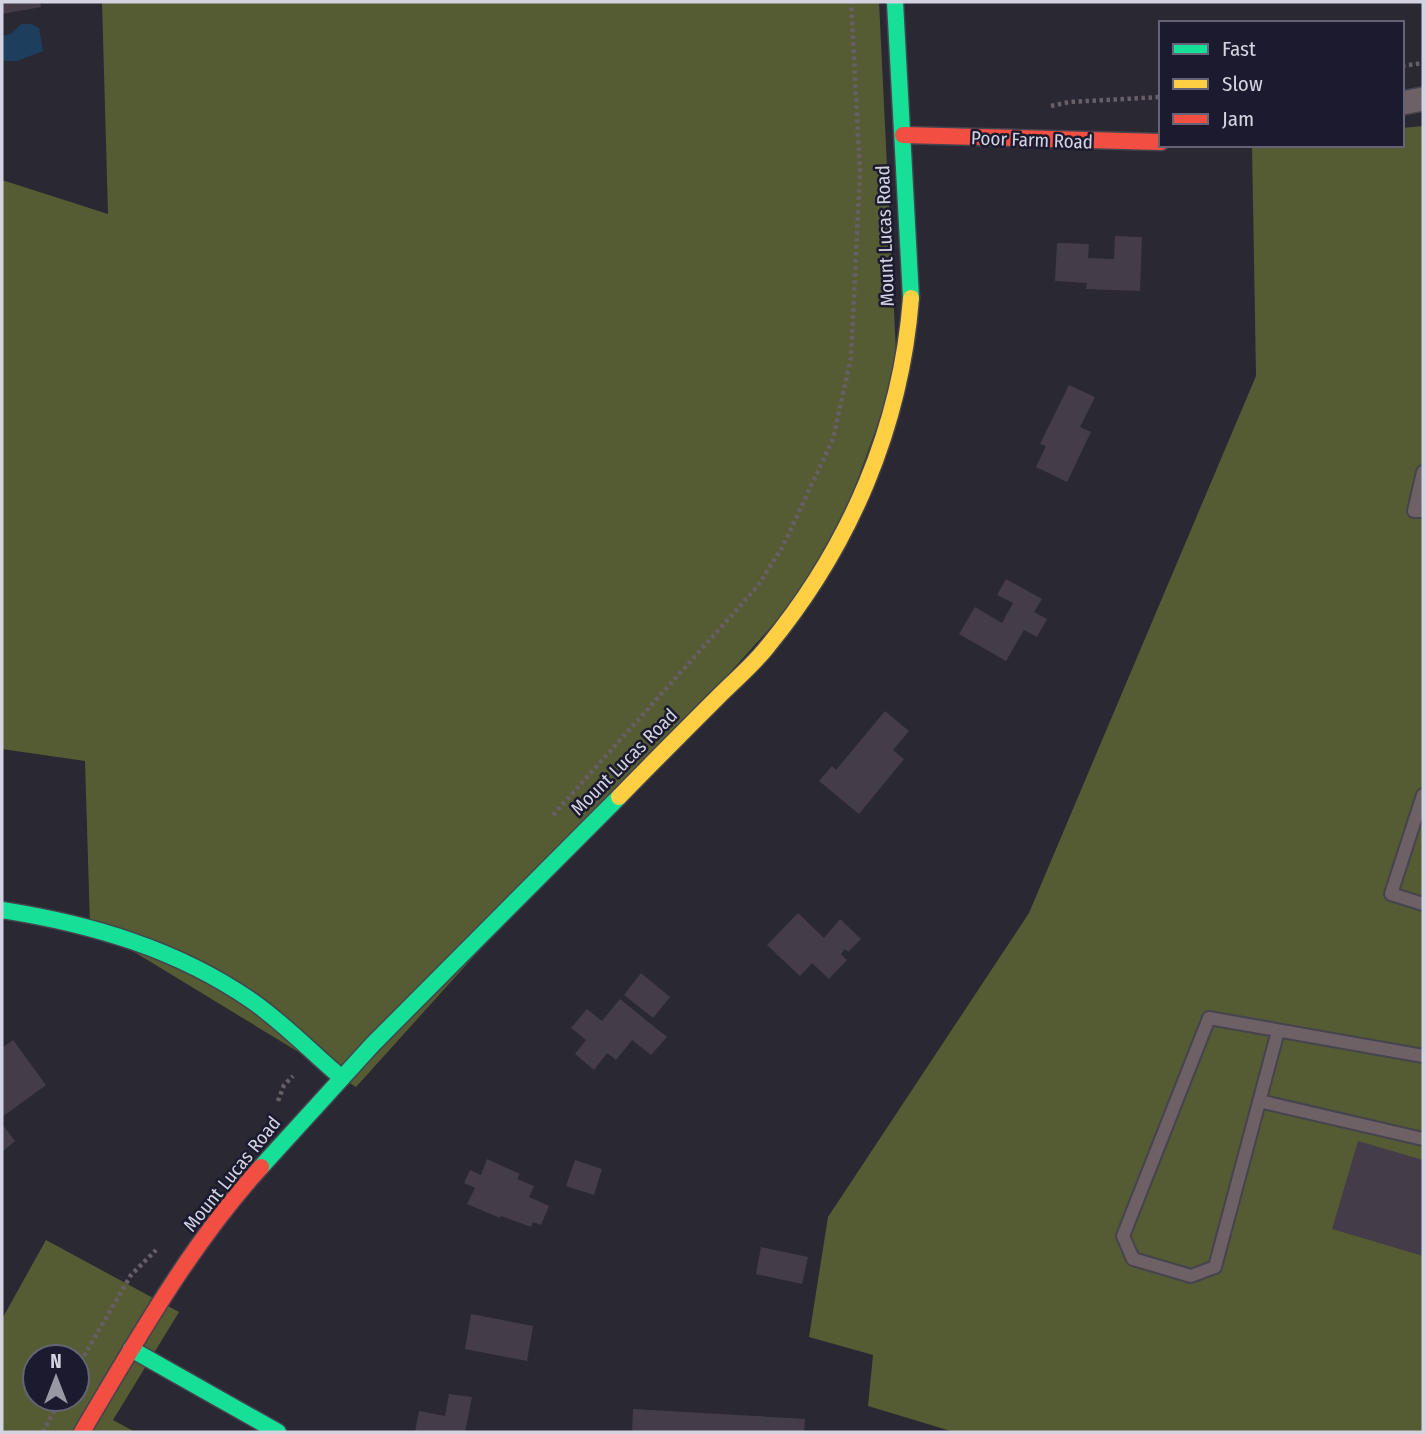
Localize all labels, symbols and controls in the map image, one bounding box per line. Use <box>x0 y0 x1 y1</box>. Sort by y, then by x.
legend <box>1159 21 1404 147</box>
text: Fast <box>1222 36 1256 62</box>
text: Slow <box>1222 71 1263 97</box>
text: Jam <box>1222 106 1254 132</box>
street label: Poor Farm Road <box>971 126 1093 154</box>
street label: Mount Lucas Road <box>871 165 899 307</box>
street label: Mount Lucas Road <box>566 704 682 820</box>
street label: Mount Lucas Road <box>179 1112 285 1236</box>
north arrow <box>21 1343 91 1413</box>
text: N <box>50 1350 62 1373</box>

